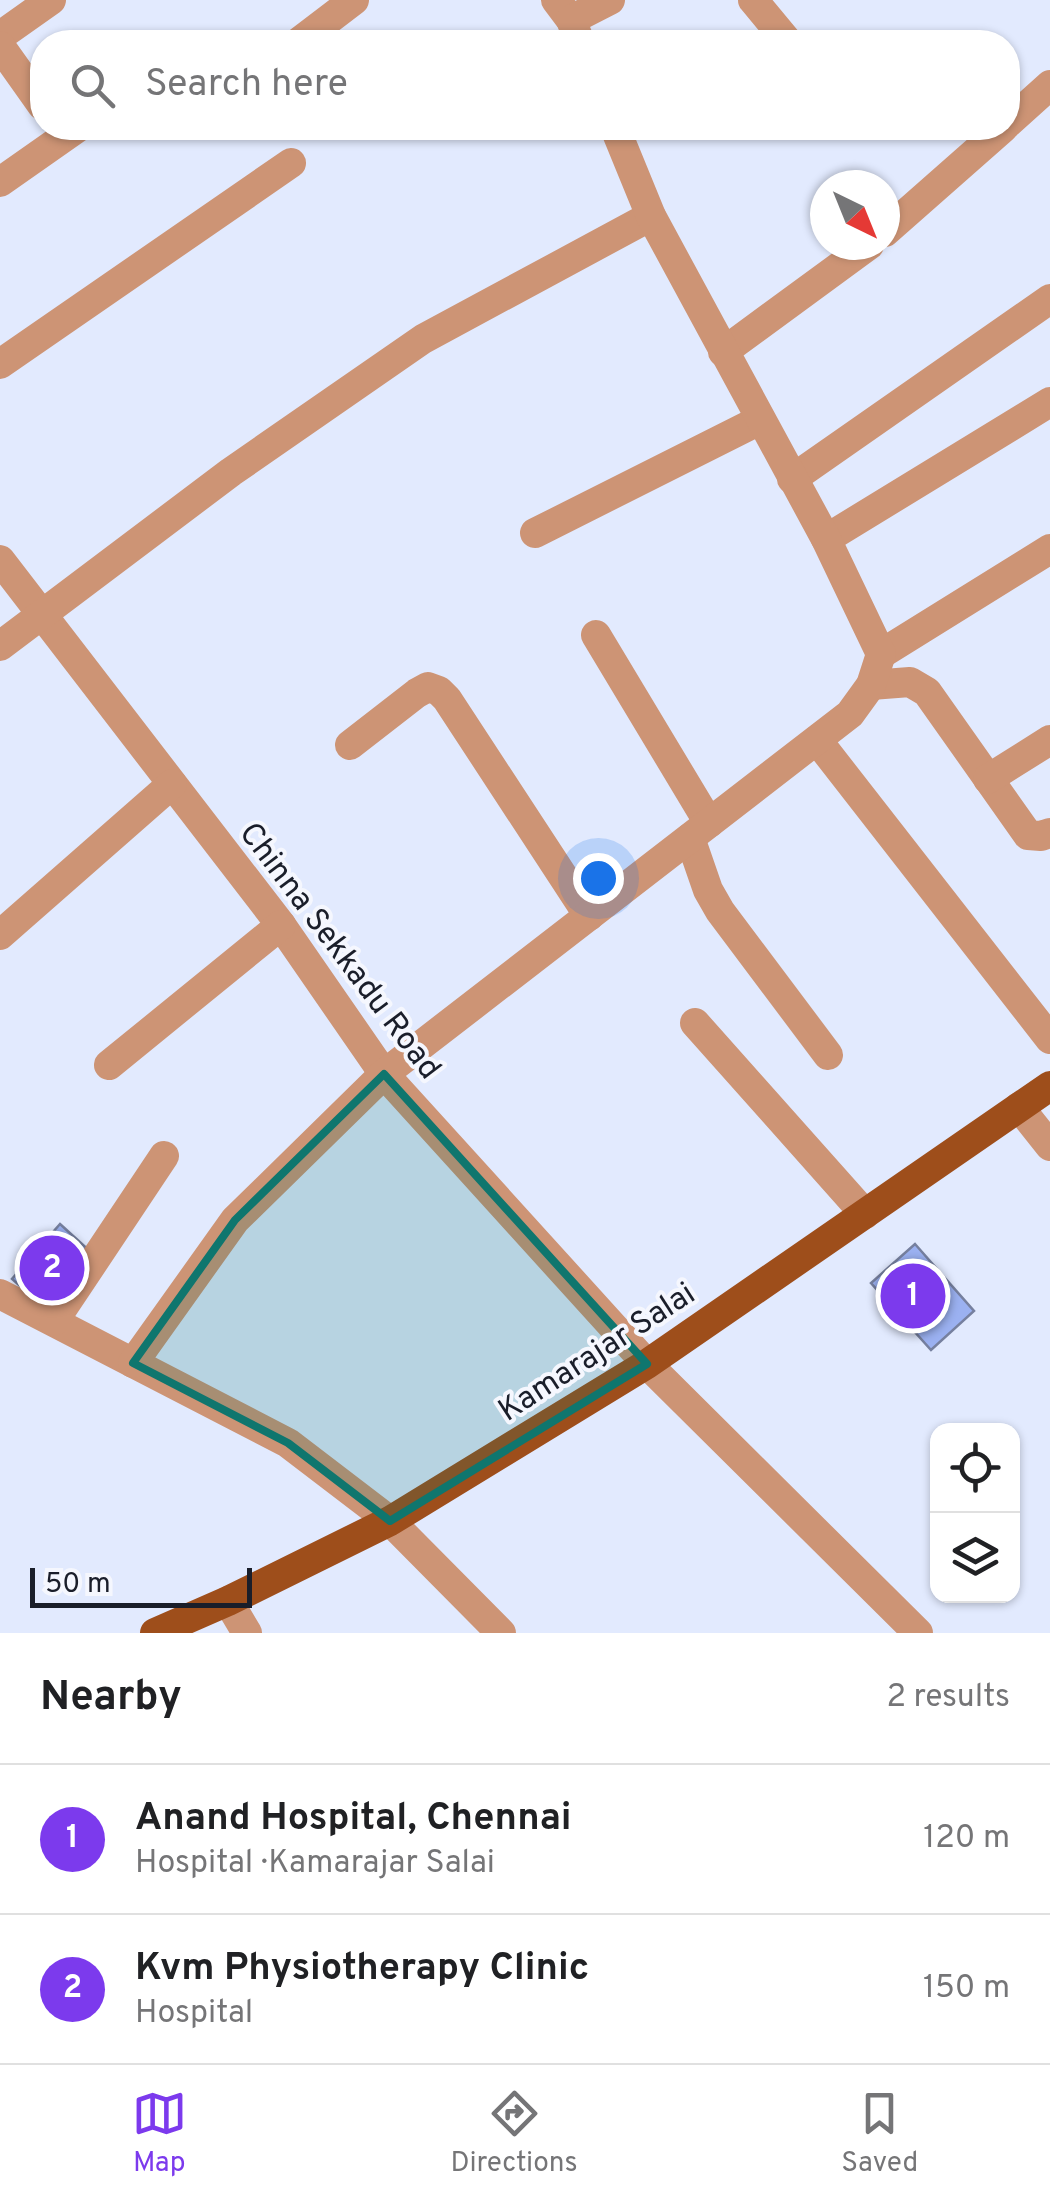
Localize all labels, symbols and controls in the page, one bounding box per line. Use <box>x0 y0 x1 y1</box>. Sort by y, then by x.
search box <box>30 30 1020 140</box>
icon: search <box>65 58 120 113</box>
text: Search here <box>145 61 348 110</box>
north arrow <box>810 170 900 260</box>
street label: Chinna Sekkadu Road <box>229 815 448 1088</box>
your location <box>573 853 624 904</box>
pin: 2 <box>20 1230 84 1306</box>
pin: 1 <box>880 1258 946 1334</box>
street label: Kamarajar Salai <box>492 1275 704 1432</box>
map controls <box>930 1423 1020 1603</box>
button: locate <box>930 1423 1020 1513</box>
button: layers <box>930 1513 1020 1603</box>
scale bar <box>30 1563 252 1608</box>
text: 50 m <box>45 1567 111 1603</box>
text: Nearby <box>40 1672 182 1725</box>
text: 2 results <box>886 1678 1010 1718</box>
text: Anand Hospital, Chennai <box>135 1795 572 1844</box>
text: 1 <box>66 1819 79 1859</box>
text: 120 m <box>923 1819 1010 1859</box>
text: Hospital · Kamarajar Salai <box>135 1844 495 1884</box>
text: Kvm Physiotherapy Clinic <box>135 1945 589 1994</box>
text: 2 <box>63 1969 82 2009</box>
text: 150 m <box>923 1969 1010 2009</box>
text: Hospital <box>135 1994 253 2034</box>
tab: Map <box>132 2086 187 2182</box>
tab: Directions <box>450 2086 578 2182</box>
tab: Saved <box>841 2086 918 2182</box>

